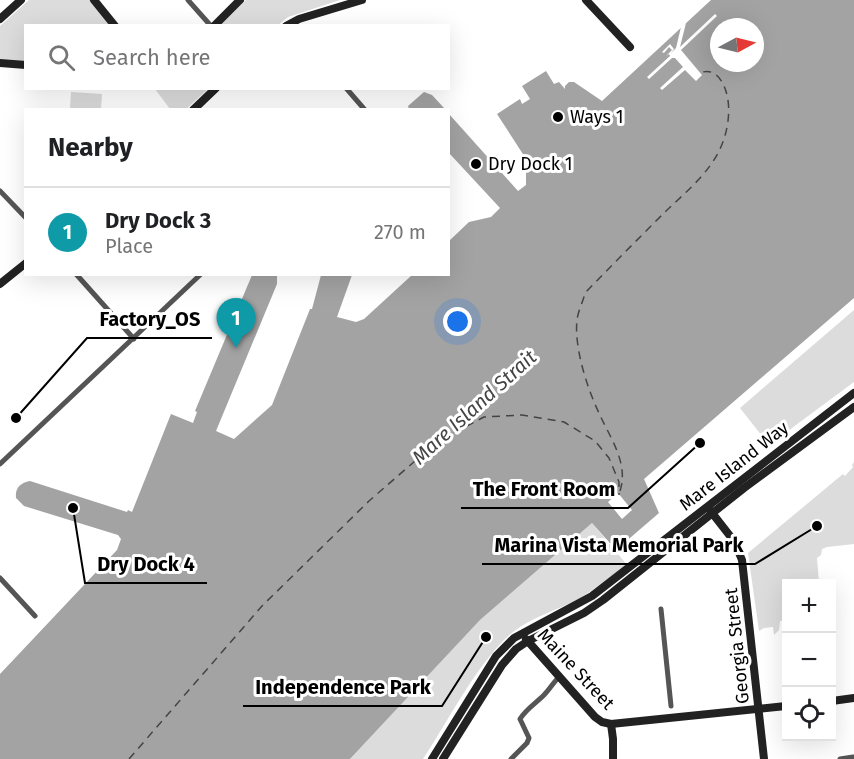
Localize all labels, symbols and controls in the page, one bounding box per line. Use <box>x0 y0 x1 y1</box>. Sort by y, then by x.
north arrow <box>710 18 764 72</box>
search box <box>24 24 450 90</box>
icon: search <box>45 41 78 74</box>
text: Search here <box>93 44 211 71</box>
place label: Ways 1 <box>570 106 624 128</box>
marker: Ways 1 <box>551 110 565 124</box>
text: Nearby <box>48 132 133 163</box>
place label: Dry Dock 1 <box>488 153 573 175</box>
marker: Dry Dock 1 <box>469 157 483 171</box>
text: Dry Dock 3 <box>105 207 211 234</box>
text: 1 <box>63 220 72 244</box>
text: 270 m <box>374 220 426 244</box>
text: Place <box>105 234 153 258</box>
pin: 1 <box>216 298 256 348</box>
callout: Factory_OS <box>87 300 212 338</box>
text: Factory_OS <box>100 307 200 331</box>
your location <box>443 307 472 336</box>
water label: Mare Island Strait <box>407 344 542 469</box>
street label: Mare Island Way <box>675 417 793 515</box>
callout: The Front Room <box>461 470 628 508</box>
text: The Front Room <box>473 477 615 501</box>
callout: Marina Vista Memorial Park <box>482 526 755 564</box>
text: Marina Vista Memorial Park <box>495 533 744 557</box>
callout: Dry Dock 4 <box>85 545 207 583</box>
text: Dry Dock 4 <box>97 552 195 576</box>
map controls <box>782 579 836 741</box>
button: + <box>782 579 836 633</box>
street label: Georgia Street <box>720 587 754 705</box>
street label: Maine Street <box>533 624 619 714</box>
button: − <box>782 633 836 687</box>
callout: Independence Park <box>243 668 442 706</box>
text: Independence Park <box>255 675 432 699</box>
button: locate <box>782 687 836 741</box>

